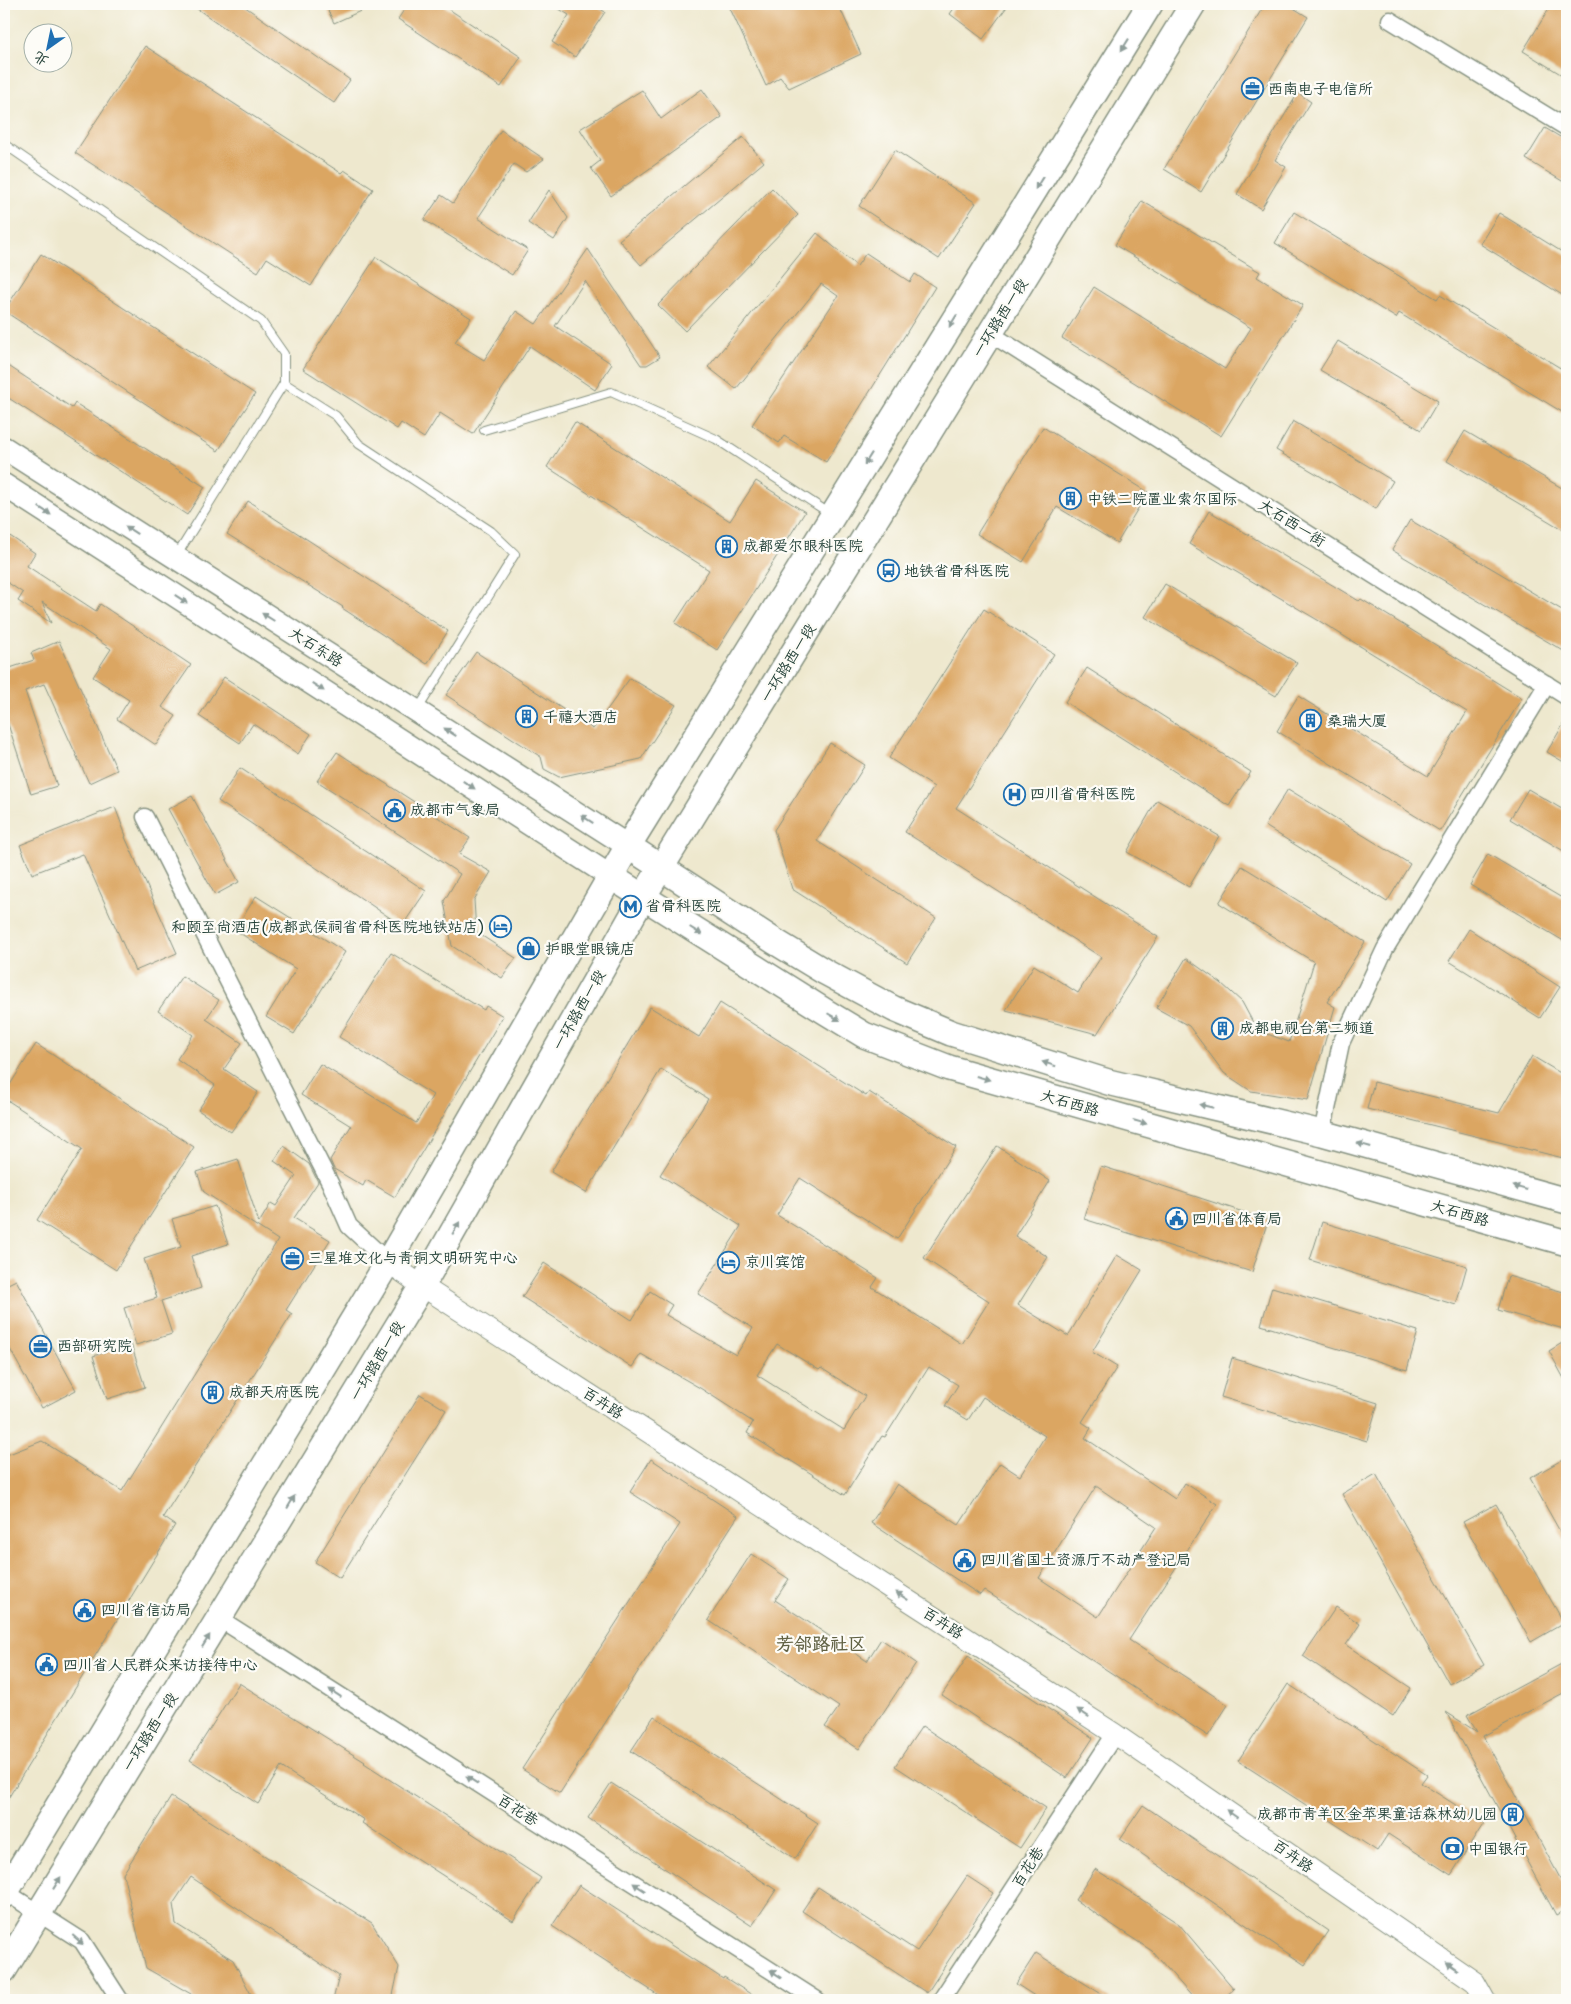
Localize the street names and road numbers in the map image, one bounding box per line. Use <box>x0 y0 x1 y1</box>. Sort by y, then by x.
street label: 一环路西一段 <box>968 275 1032 361</box>
street label: 大石西一街 <box>1255 495 1329 551</box>
street label: 一环路西一段 <box>756 620 820 706</box>
street label: 大石东路 <box>285 623 347 671</box>
street label: 一环路西一段 <box>548 966 610 1054</box>
street label: 大石西路 <box>1038 1085 1102 1121</box>
street label: 大石西路 <box>1428 1195 1492 1231</box>
street label: 一环路西一段 <box>345 1317 409 1405</box>
street label: 百卉路 <box>579 1382 627 1424</box>
street label: 百卉路 <box>919 1602 967 1644</box>
street label: 一环路西一段 <box>118 1689 182 1775</box>
street label: 百花巷 <box>494 1789 542 1831</box>
street label: 百卉路 <box>1269 1835 1317 1877</box>
street label: 百花巷 <box>1007 1843 1049 1891</box>

